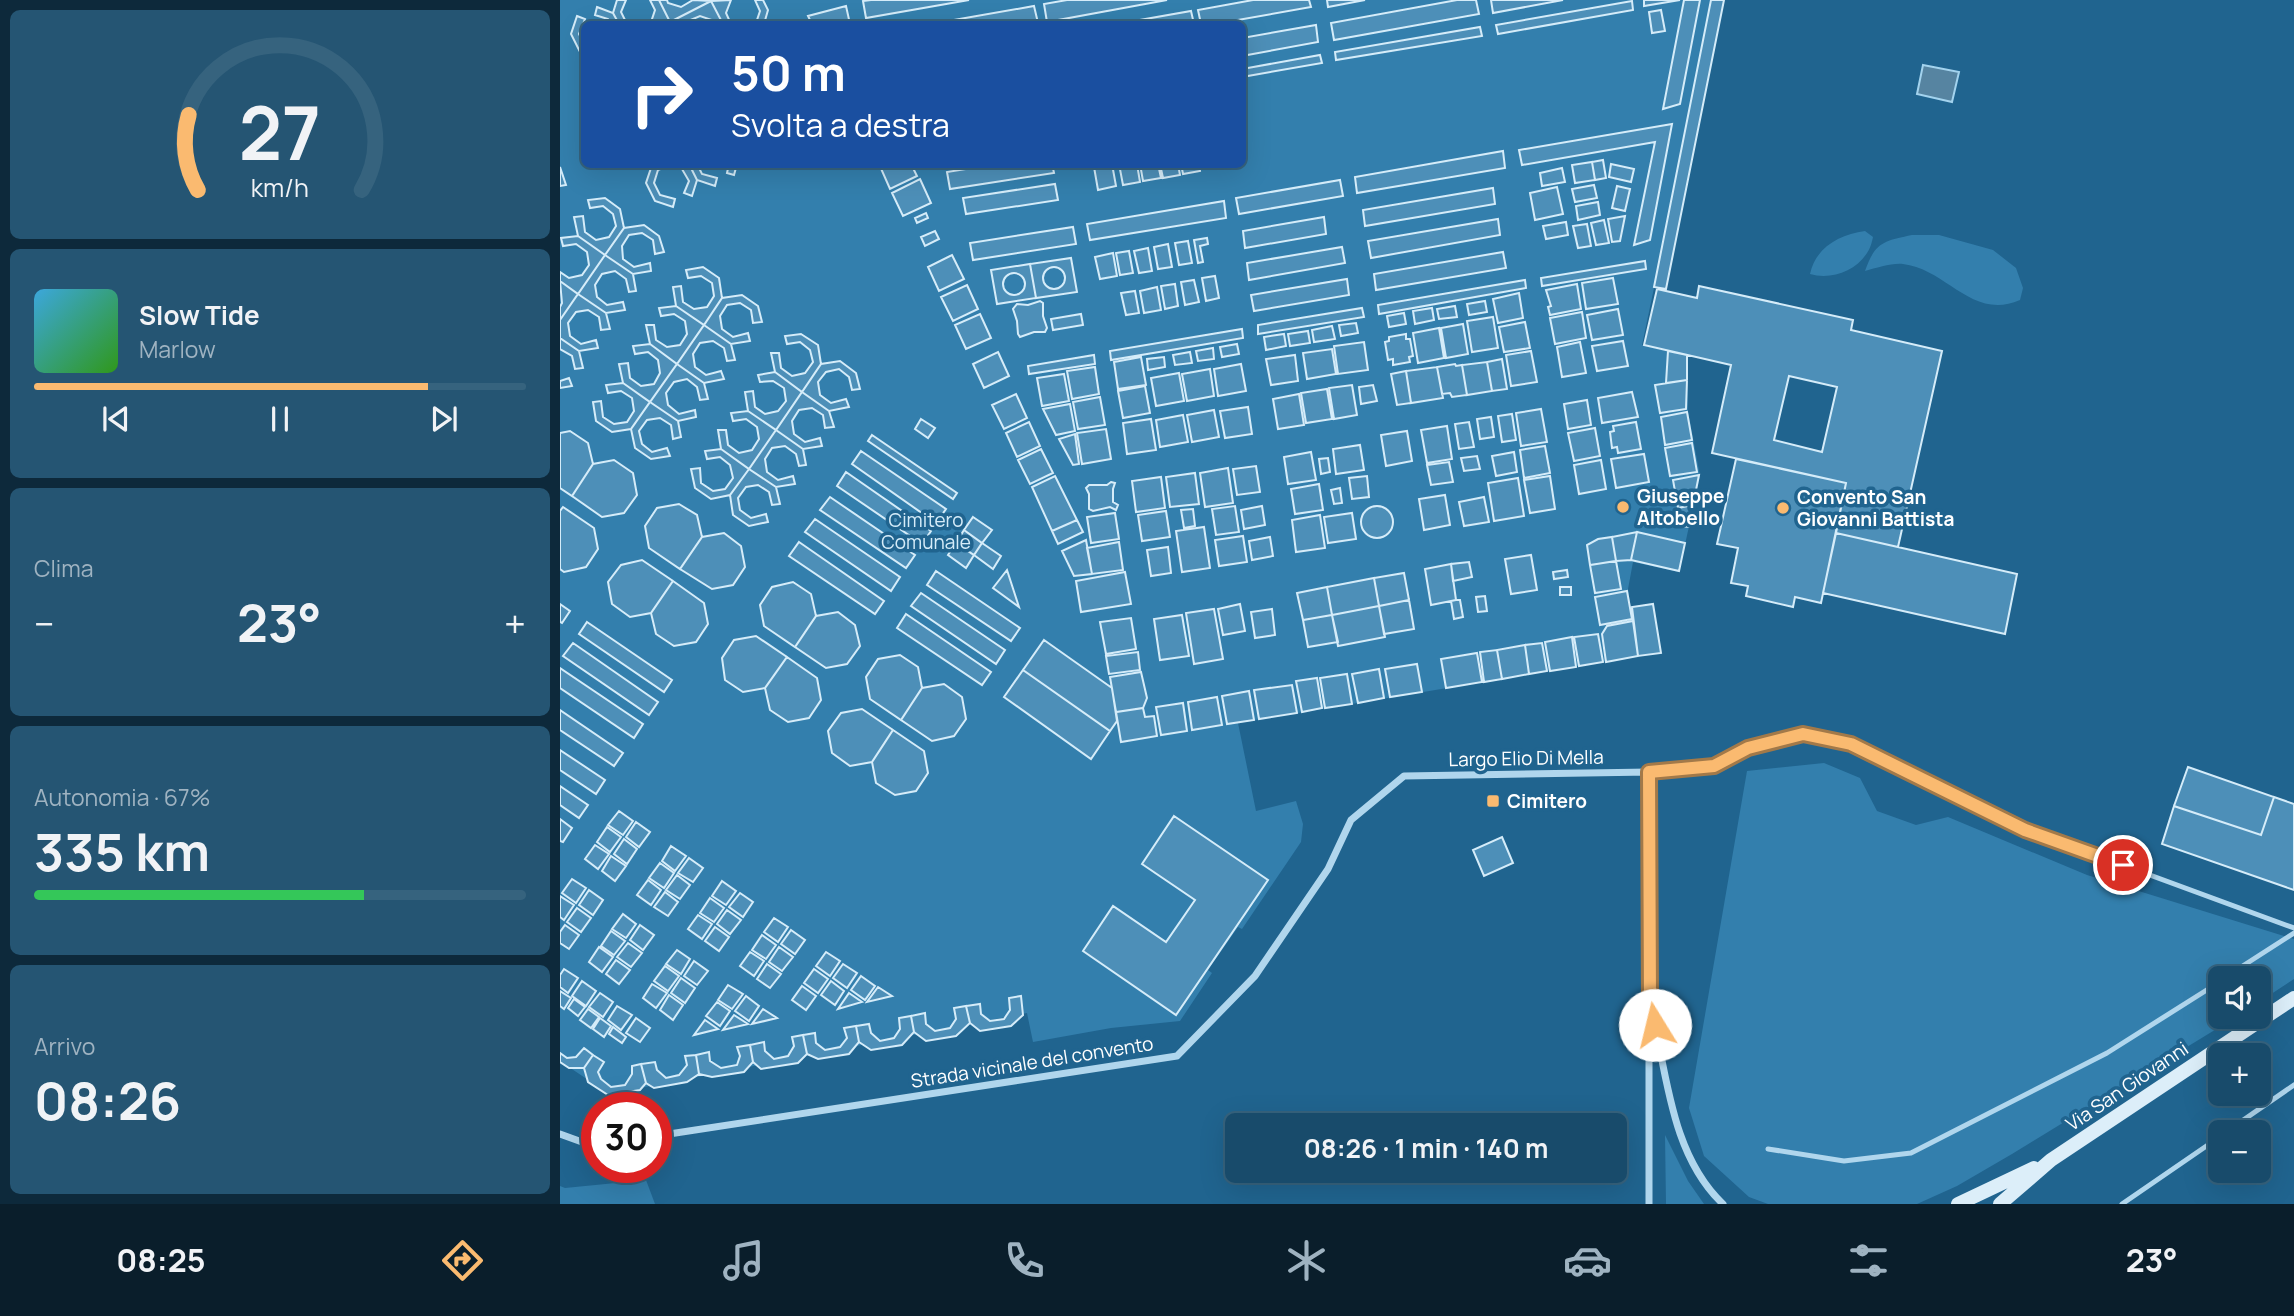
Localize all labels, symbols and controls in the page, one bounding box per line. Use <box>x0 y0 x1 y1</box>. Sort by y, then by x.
text: 50 m <box>731 39 846 106</box>
icon: right <box>616 49 707 140</box>
text: 27 <box>239 83 321 183</box>
text: Svolta a destra <box>731 103 950 147</box>
text: km/h <box>251 170 309 205</box>
text: Slow Tide <box>139 297 260 333</box>
text: Marlow <box>139 333 216 365</box>
icon: previous <box>97 400 135 438</box>
icon: pause <box>261 400 299 438</box>
icon: next <box>425 400 463 438</box>
place label: Giuseppe Altobello <box>1637 483 1724 531</box>
place label: Convento San Giovanni Battista <box>1797 484 1954 532</box>
marker: Giuseppe Altobello <box>1615 499 1631 515</box>
marker: Convento San Giovanni Battista <box>1775 500 1791 516</box>
park label: Cimitero Comunale <box>881 507 971 555</box>
text: Clima <box>34 552 93 584</box>
text: 23° <box>237 587 322 658</box>
text: − <box>34 597 55 649</box>
text: + <box>504 597 526 649</box>
street label: Largo Elio Di Mella <box>1448 744 1604 772</box>
text: Autonomia · 67% <box>34 781 210 813</box>
place label: Cimitero <box>1507 788 1587 814</box>
marker: Cimitero <box>1485 793 1501 809</box>
text: 335 km <box>34 816 210 887</box>
pin <box>2093 835 2153 895</box>
icon: arrive <box>2104 846 2142 884</box>
map controls <box>2208 966 2271 1183</box>
button: sound <box>2208 966 2271 1029</box>
position arrow <box>1618 988 1692 1062</box>
text: Arrivo <box>34 1030 95 1062</box>
street label: Strada vicinale del convento <box>909 1030 1155 1094</box>
street label: Via San Giovanni <box>2061 1035 2193 1137</box>
button: + <box>2208 1043 2271 1106</box>
text: 08:26 <box>34 1065 181 1136</box>
speed limit sign: 30 <box>581 1092 672 1183</box>
button: − <box>2208 1120 2271 1183</box>
text: 08:26 · 1 min · 140 m <box>1304 1130 1548 1166</box>
icon: directions <box>438 1236 487 1285</box>
icon: music <box>719 1236 768 1285</box>
icon: phone <box>1000 1236 1049 1285</box>
icon: climate <box>1282 1236 1331 1285</box>
icon: car <box>1563 1236 1612 1285</box>
icon: filters <box>1844 1236 1893 1285</box>
text: 08:25 <box>116 1238 206 1282</box>
text: 23° <box>2126 1238 2178 1282</box>

